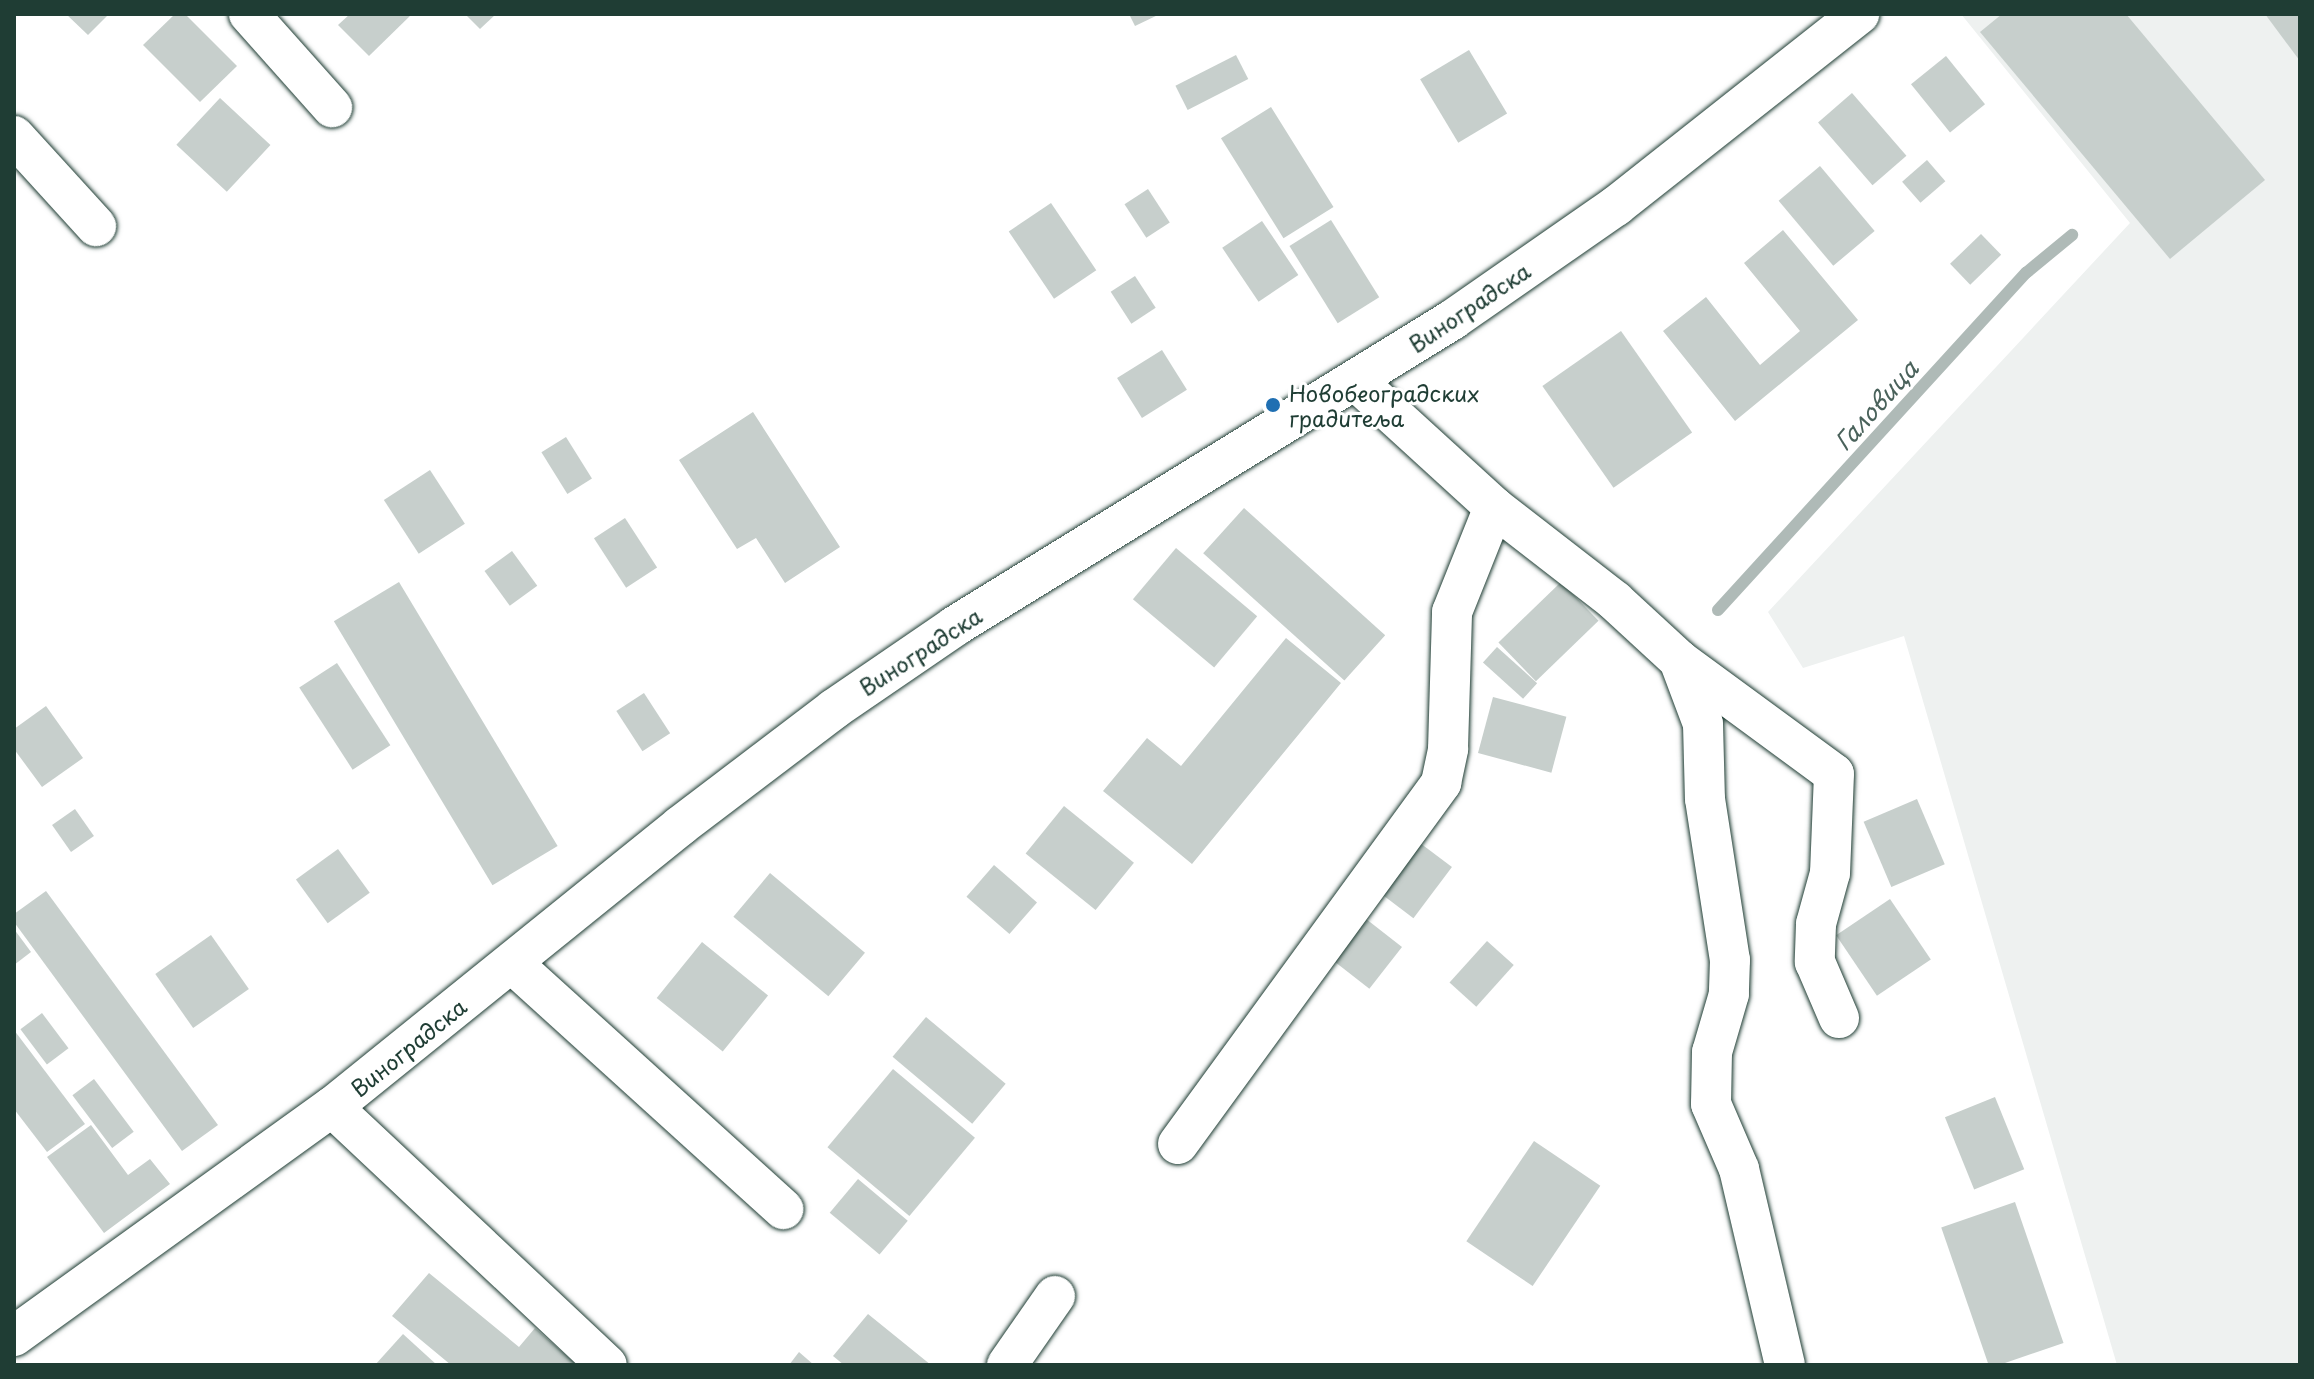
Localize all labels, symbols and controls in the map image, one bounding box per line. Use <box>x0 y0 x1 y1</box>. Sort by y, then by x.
street label: Виноградска <box>1403 257 1535 357</box>
water label: Галовица <box>1828 354 1924 456</box>
place label: Новобеоградских градитеља <box>1289 379 1479 430</box>
marker: Новобеоградских градитеља <box>1264 396 1282 414</box>
street label: Виноградска <box>854 602 986 700</box>
street label: Виноградска <box>345 992 471 1102</box>

